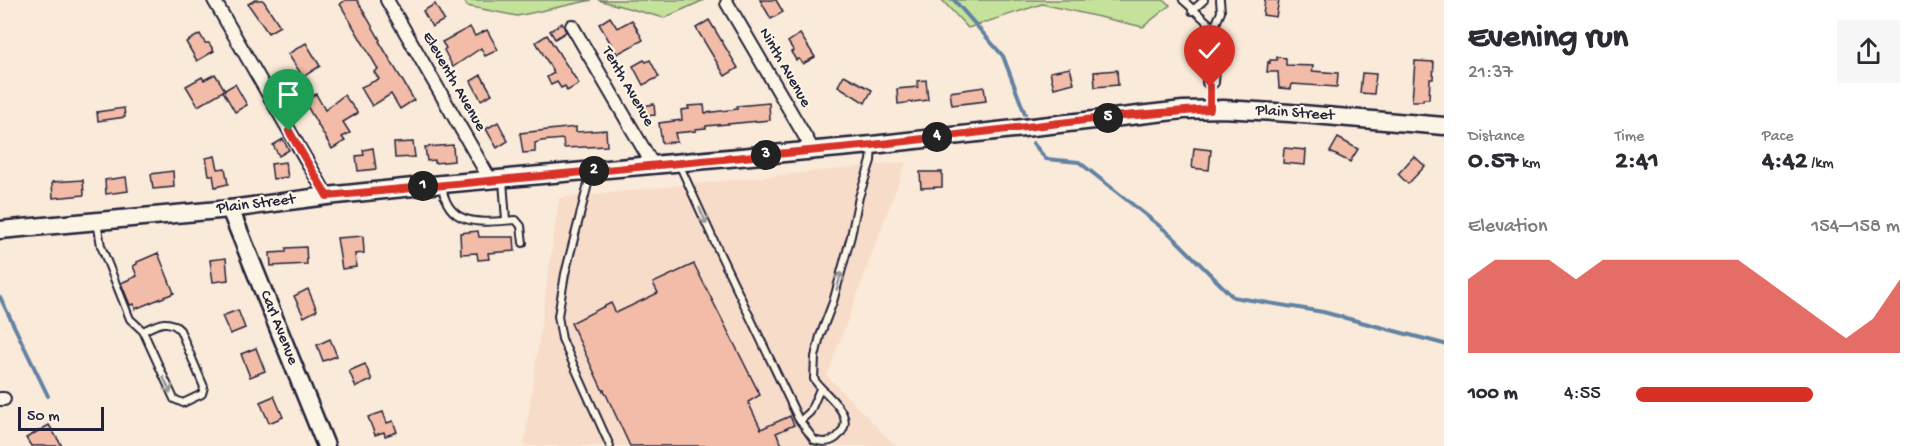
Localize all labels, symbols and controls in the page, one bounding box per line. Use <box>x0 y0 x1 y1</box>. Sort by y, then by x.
text: Evening run <box>1468 20 1628 58</box>
button: share <box>1837 20 1900 83</box>
street label: Ninth Avenue <box>754 25 815 112</box>
pin <box>1184 25 1235 87</box>
street label: Eleventh Avenue <box>417 29 490 136</box>
icon: check <box>1193 34 1226 67</box>
street label: Tenth Avenue <box>596 43 658 131</box>
text: 21:37 <box>1468 62 1513 85</box>
pin <box>263 69 314 131</box>
icon: arrive <box>272 78 305 111</box>
street label: Plain Street <box>1254 102 1336 126</box>
pin: 5 <box>1093 103 1123 133</box>
text: 5 <box>1104 108 1112 127</box>
pin: 4 <box>922 122 952 152</box>
text: 4 <box>933 127 941 146</box>
text: Distance <box>1468 128 1525 147</box>
text: Time <box>1615 128 1644 147</box>
text: Pace <box>1762 128 1793 147</box>
pin: 3 <box>751 140 781 170</box>
text: 3 <box>762 145 770 164</box>
text: 0.57 <box>1468 147 1518 178</box>
text: 2:41 <box>1615 147 1659 178</box>
text: 4:42 <box>1762 147 1808 178</box>
text: km <box>1518 155 1540 174</box>
text: /km <box>1808 155 1834 174</box>
pin: 2 <box>579 156 609 186</box>
text: 2 <box>590 161 598 180</box>
pin: 1 <box>408 171 438 201</box>
text: 1 <box>420 176 426 195</box>
street label: Plain Street <box>215 191 298 219</box>
one-way arrow <box>697 207 709 225</box>
text: Elevation <box>1468 216 1548 239</box>
text: 154–158 m <box>1811 216 1900 239</box>
one-way arrow <box>834 272 845 291</box>
street label: Carl Avenue <box>254 288 302 369</box>
one-way arrow <box>162 375 173 393</box>
text: 100 m <box>1468 383 1518 406</box>
text: 4:55 <box>1564 383 1601 406</box>
scale bar <box>18 404 104 432</box>
text: 50 m <box>27 408 60 427</box>

